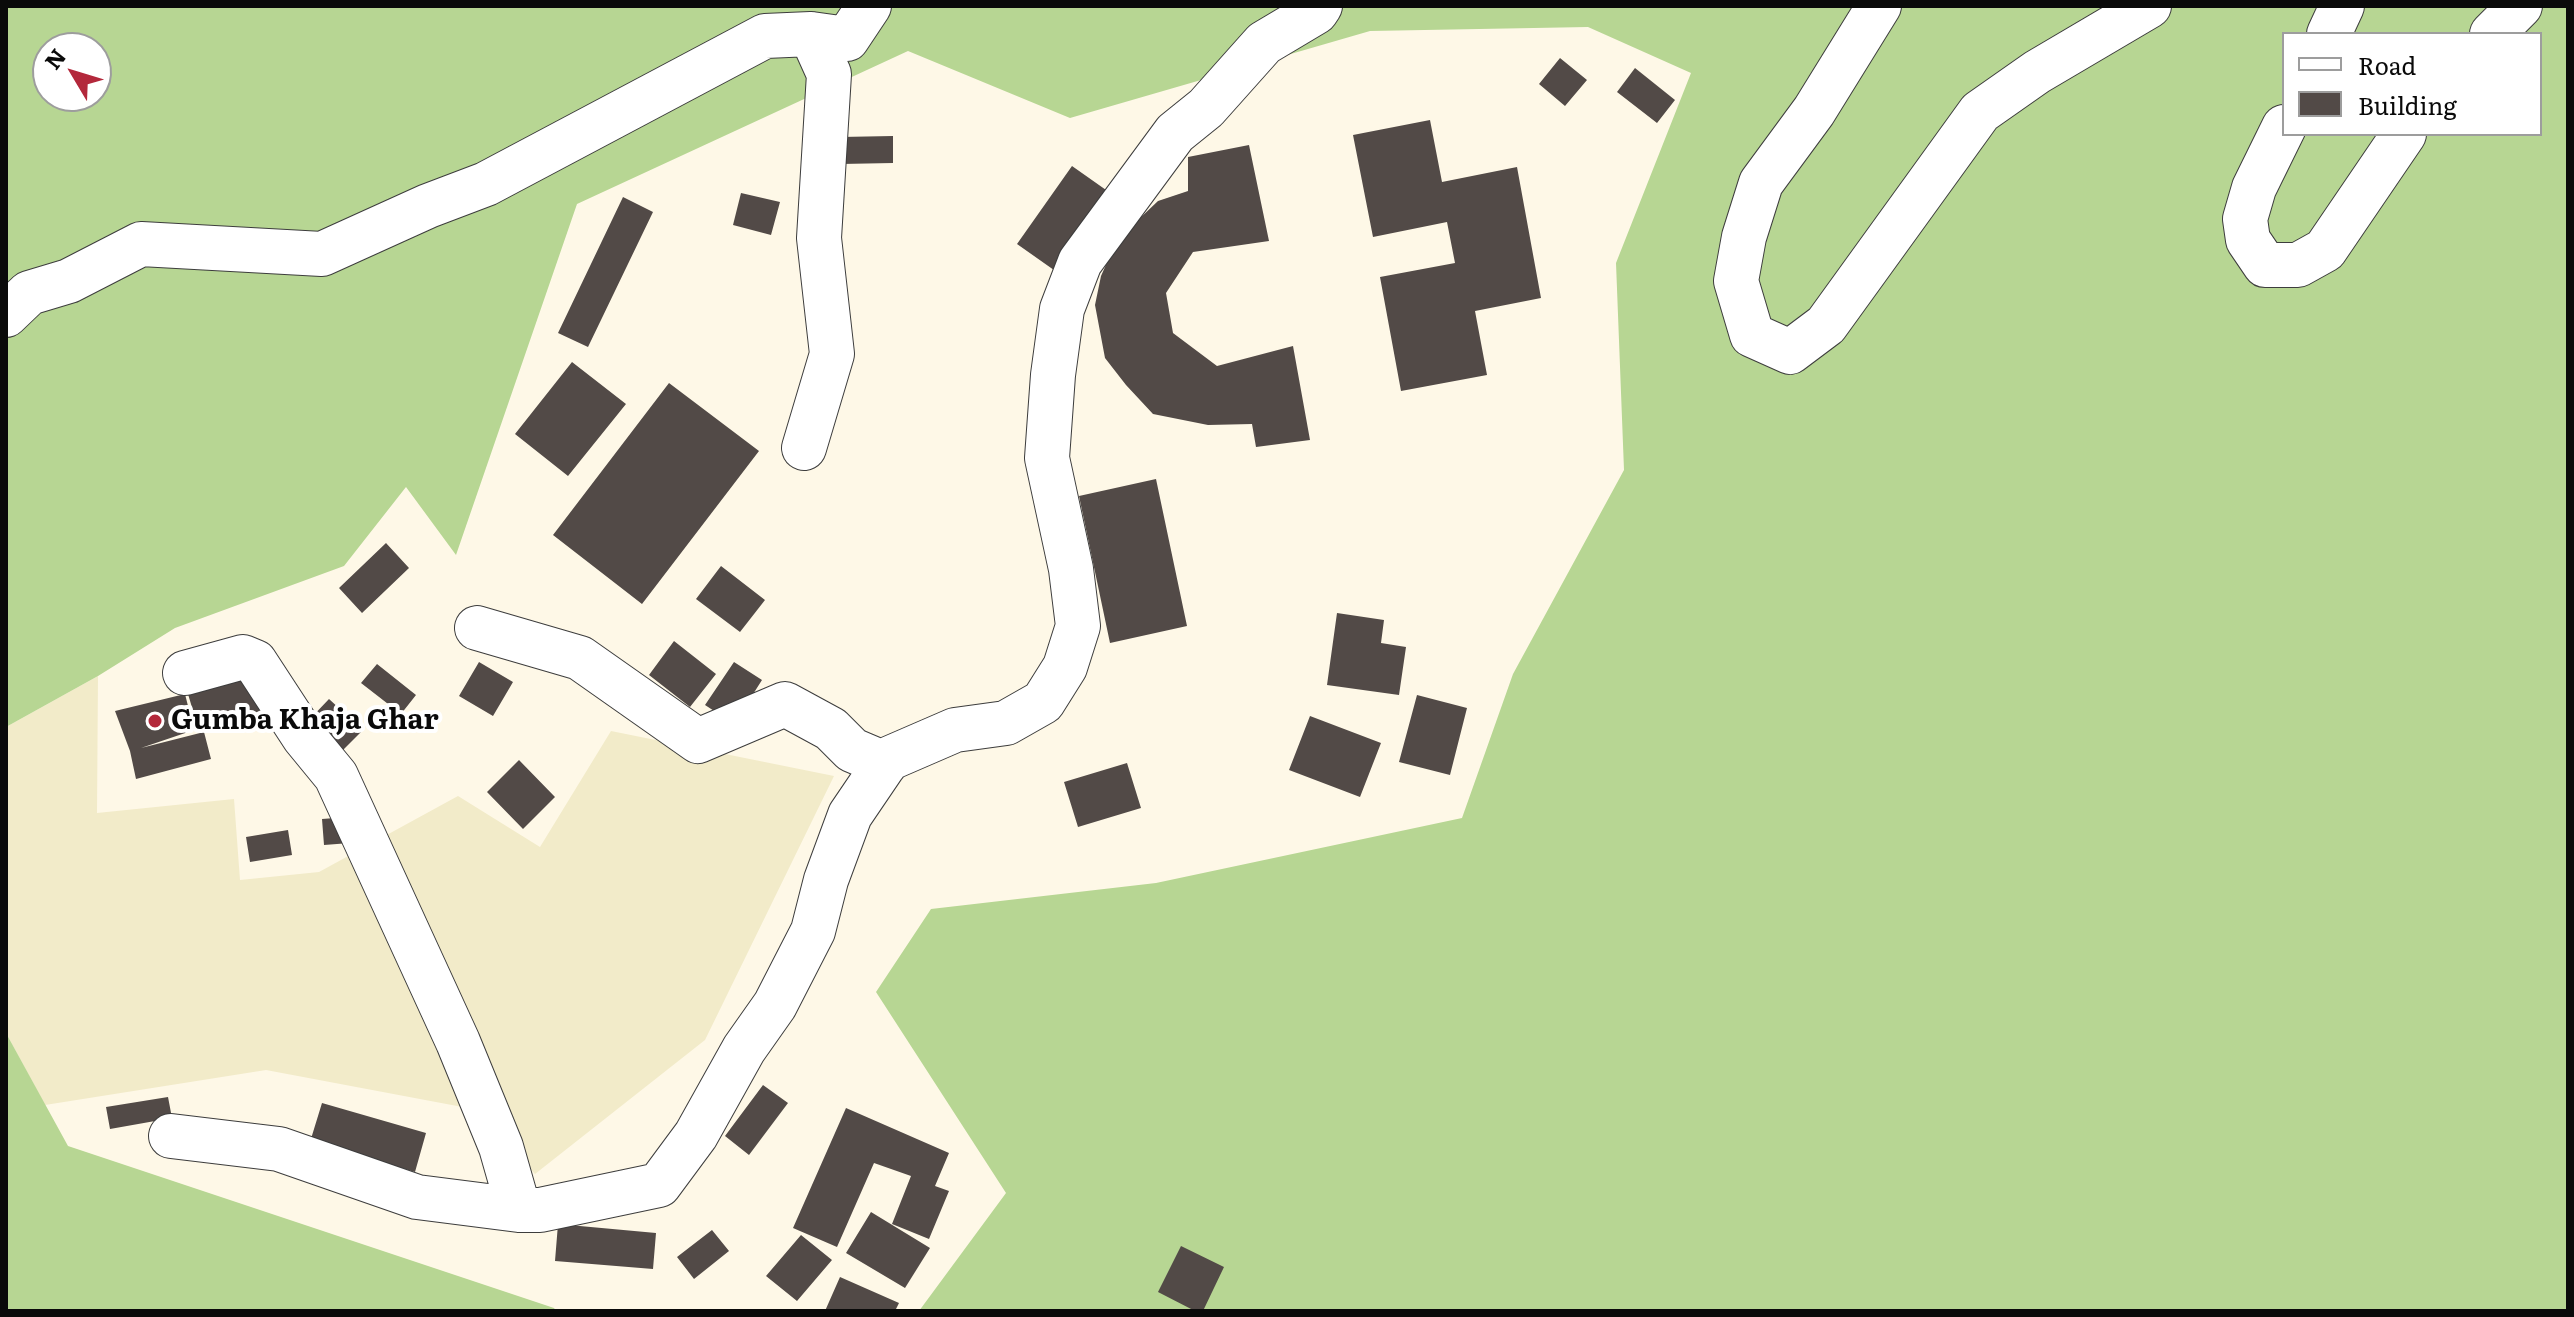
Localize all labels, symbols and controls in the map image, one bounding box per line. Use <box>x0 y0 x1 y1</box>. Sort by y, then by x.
north arrow <box>32 32 112 112</box>
legend <box>2282 32 2542 136</box>
text: N <box>36 41 73 76</box>
text: Road <box>2358 47 2416 82</box>
text: Building <box>2358 87 2457 122</box>
place label: Gumba Khaja Ghar <box>171 704 439 738</box>
marker: Gumba Khaja Ghar <box>146 712 164 730</box>

